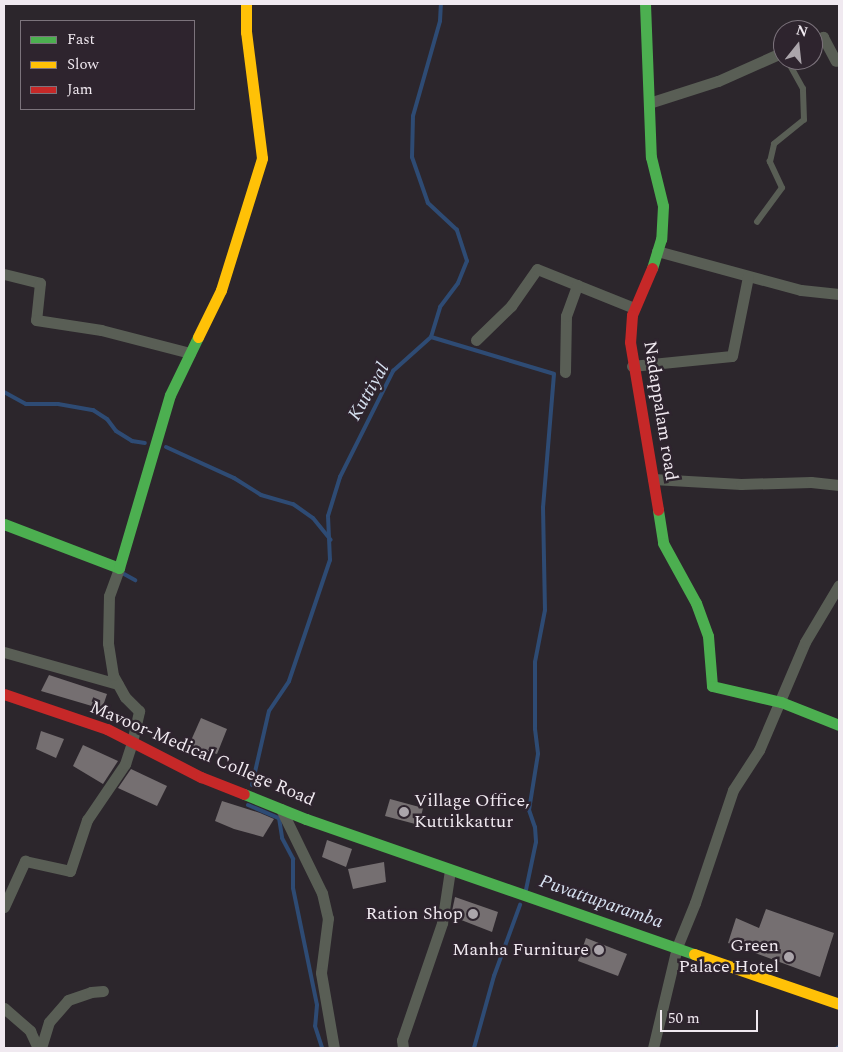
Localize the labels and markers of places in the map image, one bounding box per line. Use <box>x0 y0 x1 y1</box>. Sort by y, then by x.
place label: Village Office, Kuttikkattur <box>414 791 530 834</box>
marker: Village Office, Kuttikkattur <box>398 806 410 818</box>
place label: Ration Shop <box>365 903 463 925</box>
marker: Ration Shop <box>467 908 479 920</box>
place label: Green Palace Hotel <box>679 936 779 979</box>
place label: Manha Furniture <box>452 939 589 961</box>
marker: Manha Furniture <box>593 944 605 956</box>
marker: Green Palace Hotel <box>783 951 795 963</box>

